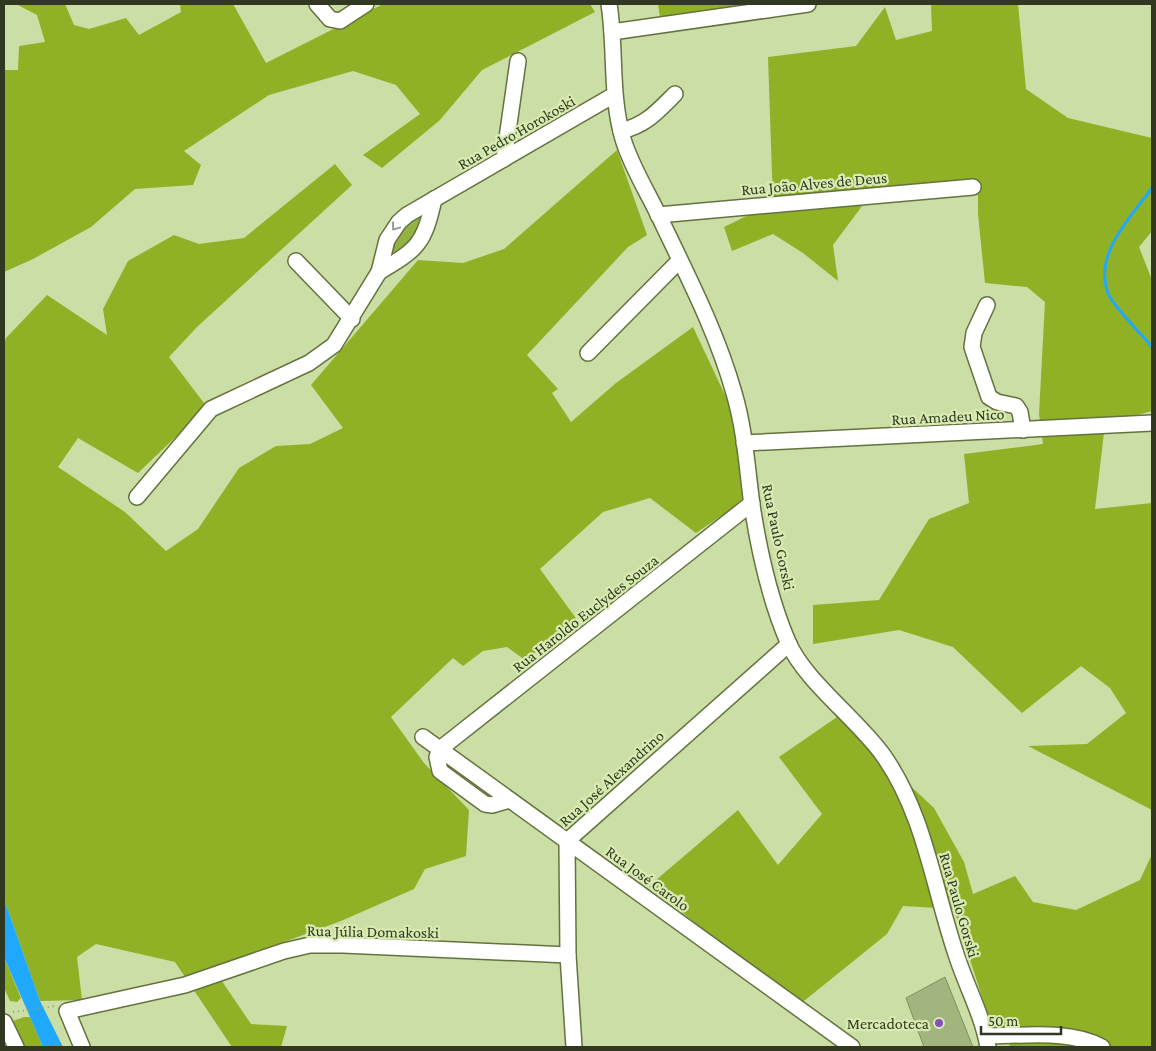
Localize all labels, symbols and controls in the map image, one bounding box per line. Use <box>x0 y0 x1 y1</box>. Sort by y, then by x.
street label: Rua Pedro Horokoski <box>455 92 578 173</box>
street label: Rua João Alves de Deus <box>740 169 888 199</box>
one-way arrow <box>393 221 401 230</box>
street label: Rua Amadeu Nico <box>891 405 1005 428</box>
street label: Rua Paulo Gorski <box>759 482 798 592</box>
street label: Rua Haroldo Euclydes Souza <box>509 551 663 676</box>
street label: Rua José Alexandrino <box>556 727 668 831</box>
street label: Rua José Carolo <box>602 843 693 915</box>
street label: Rua Paulo Gorski <box>936 851 983 959</box>
street label: Rua Júlia Domakoski <box>307 922 439 942</box>
scale bar <box>981 1004 1061 1036</box>
text: 50 m <box>988 1013 1018 1029</box>
place label: Mercadoteca <box>847 1015 930 1032</box>
marker: Mercadoteca <box>933 1017 945 1029</box>

